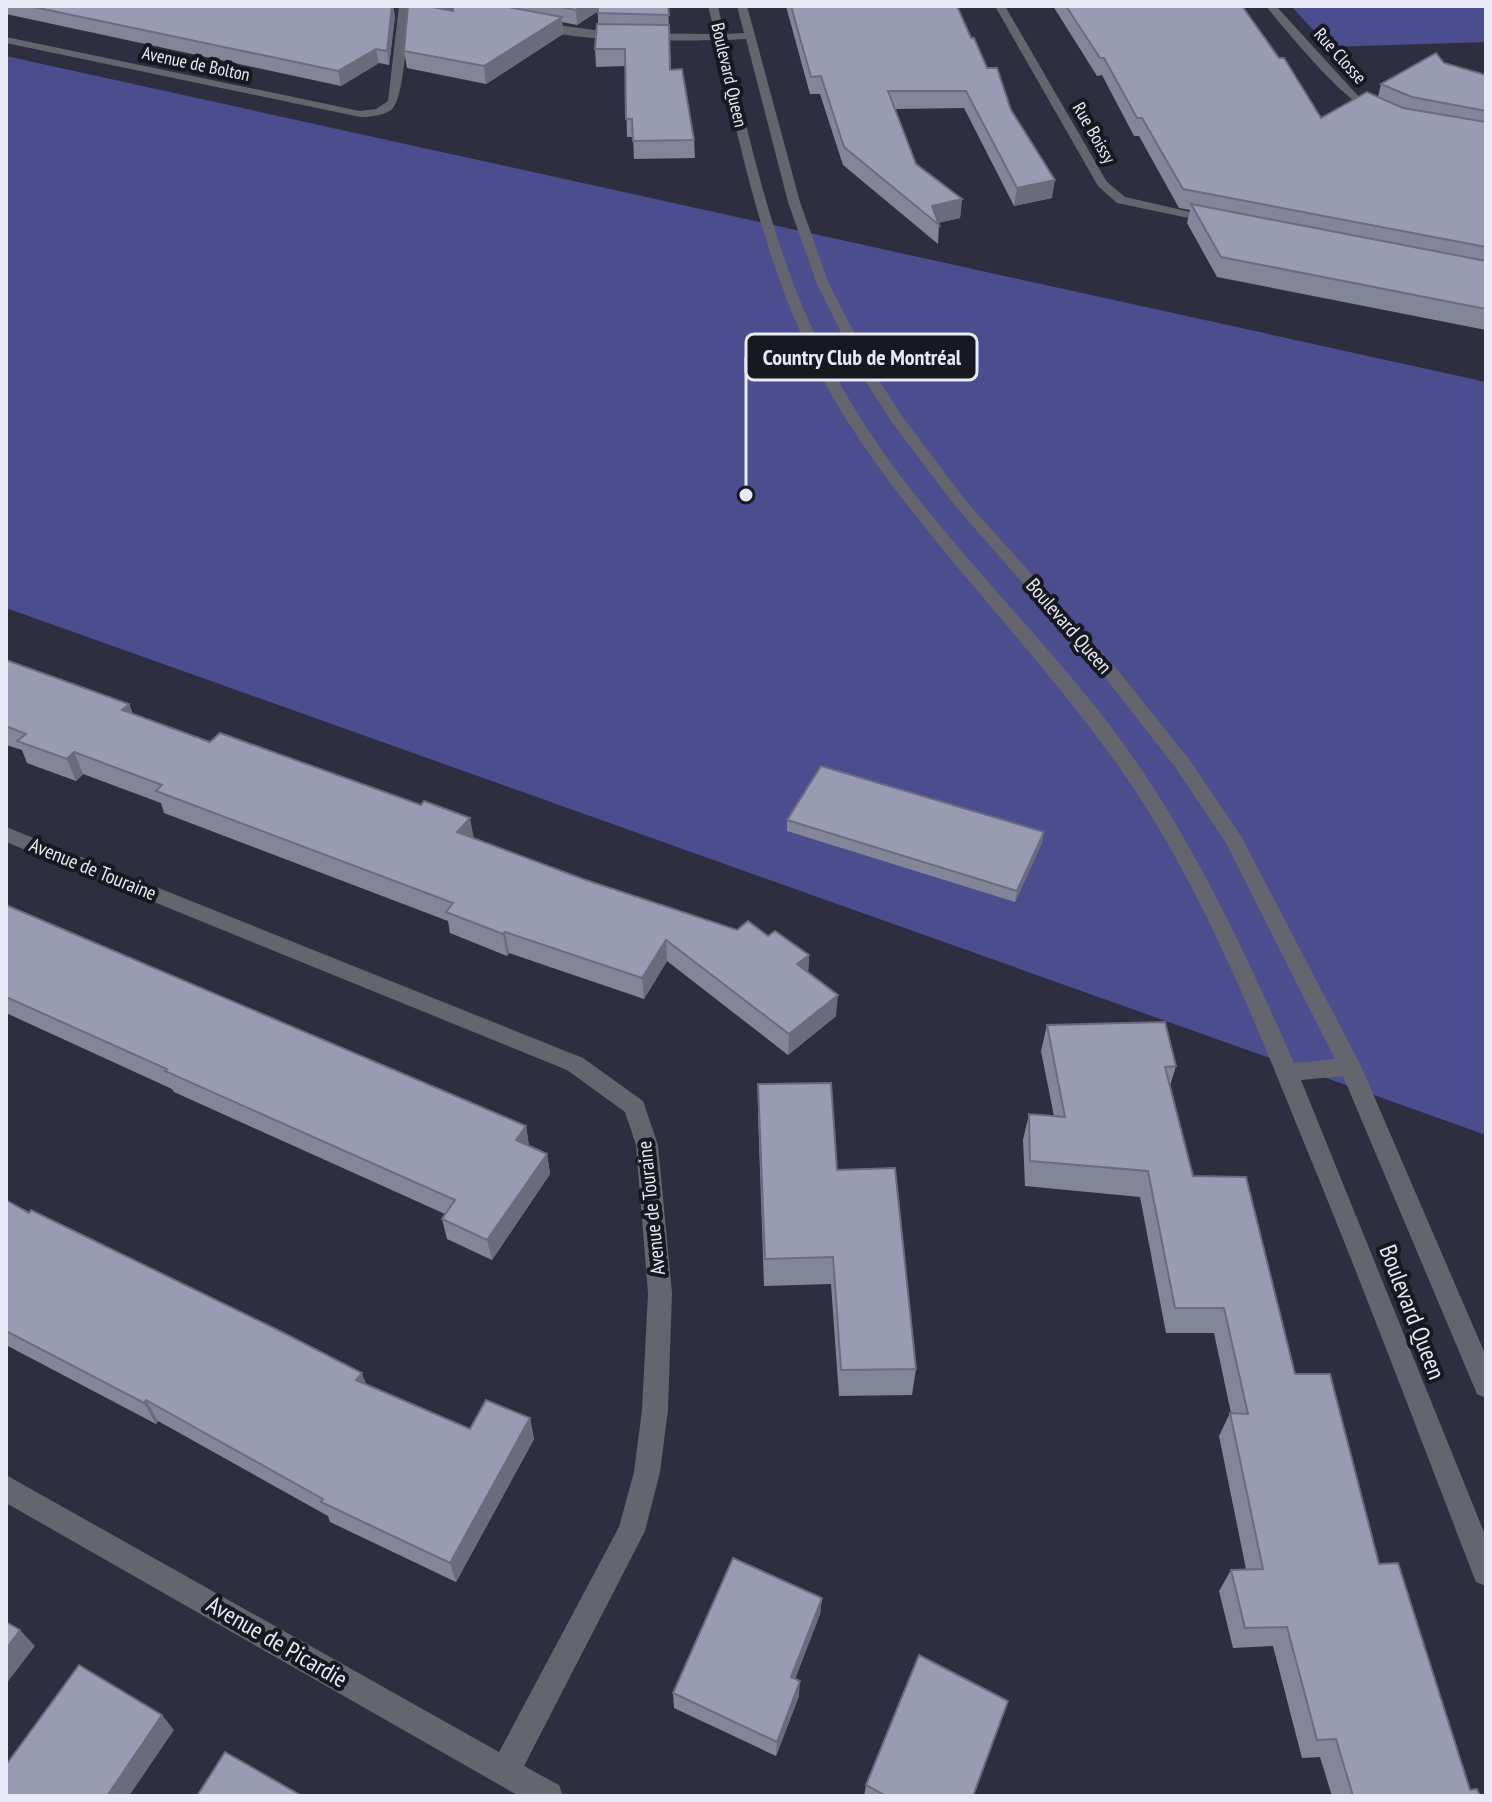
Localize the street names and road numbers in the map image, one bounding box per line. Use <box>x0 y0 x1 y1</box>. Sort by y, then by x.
street label: Boulevard Queen <box>706 20 753 129</box>
street label: Rue Closse <box>1309 23 1372 88</box>
street label: Avenue de Bolton <box>140 41 252 86</box>
street label: Rue Boissy <box>1068 98 1121 168</box>
street label: Boulevard Queen <box>1020 573 1118 679</box>
street label: Avenue de Touraine <box>26 832 160 906</box>
street label: Avenue de Touraine <box>631 1140 671 1276</box>
street label: Boulevard Queen <box>1373 1240 1452 1384</box>
street label: Avenue de Picardie <box>201 1589 353 1694</box>

